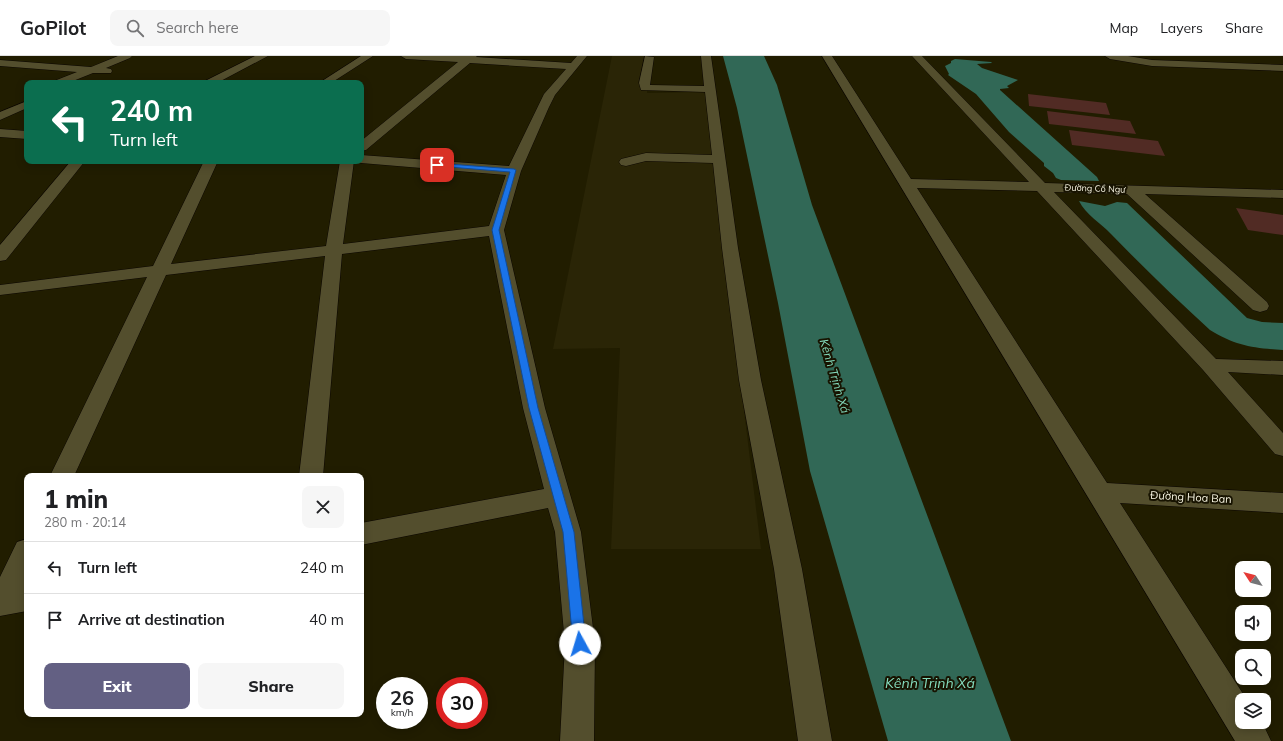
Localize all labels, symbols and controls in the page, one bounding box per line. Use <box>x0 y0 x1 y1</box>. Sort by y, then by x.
search box <box>110 10 390 46</box>
text: GoPilot <box>20 16 86 40</box>
icon: search <box>124 17 146 39</box>
text: Search here <box>156 18 239 37</box>
text: Map <box>1109 19 1138 37</box>
text: Layers <box>1160 19 1203 37</box>
text: Share <box>1225 19 1263 37</box>
text: 240 m <box>110 93 193 128</box>
icon: left <box>44 96 96 148</box>
text: Turn left <box>110 128 178 151</box>
pin <box>420 148 454 182</box>
icon: arrive <box>426 154 448 176</box>
street label: Đường Cổ Ngư <box>1064 181 1126 195</box>
water label: Kênh Trịnh Xá <box>817 337 853 415</box>
text: 1 min <box>44 484 108 514</box>
button: close <box>302 486 344 528</box>
street label: Đường Hoa Ban <box>1150 488 1232 506</box>
text: 280 m · 20:14 <box>44 514 126 530</box>
icon: left <box>44 557 66 579</box>
text: Turn left <box>78 558 137 577</box>
text: 240 m <box>300 558 344 577</box>
north arrow <box>1235 561 1271 597</box>
map controls <box>1235 561 1271 729</box>
button: sound <box>1235 605 1271 641</box>
icon: arrive <box>44 609 66 631</box>
text: Arrive at destination <box>78 610 225 629</box>
text: 40 m <box>309 610 344 629</box>
position arrow <box>559 623 601 665</box>
button: search <box>1235 649 1271 685</box>
button: Exit <box>44 663 190 709</box>
button: Share <box>198 663 344 709</box>
water label: Kênh Trịnh Xá <box>885 674 975 692</box>
speed limit sign: 30 <box>436 677 488 729</box>
text: 26 <box>390 685 414 710</box>
button: layers <box>1235 693 1271 729</box>
text: km/h <box>391 706 413 719</box>

